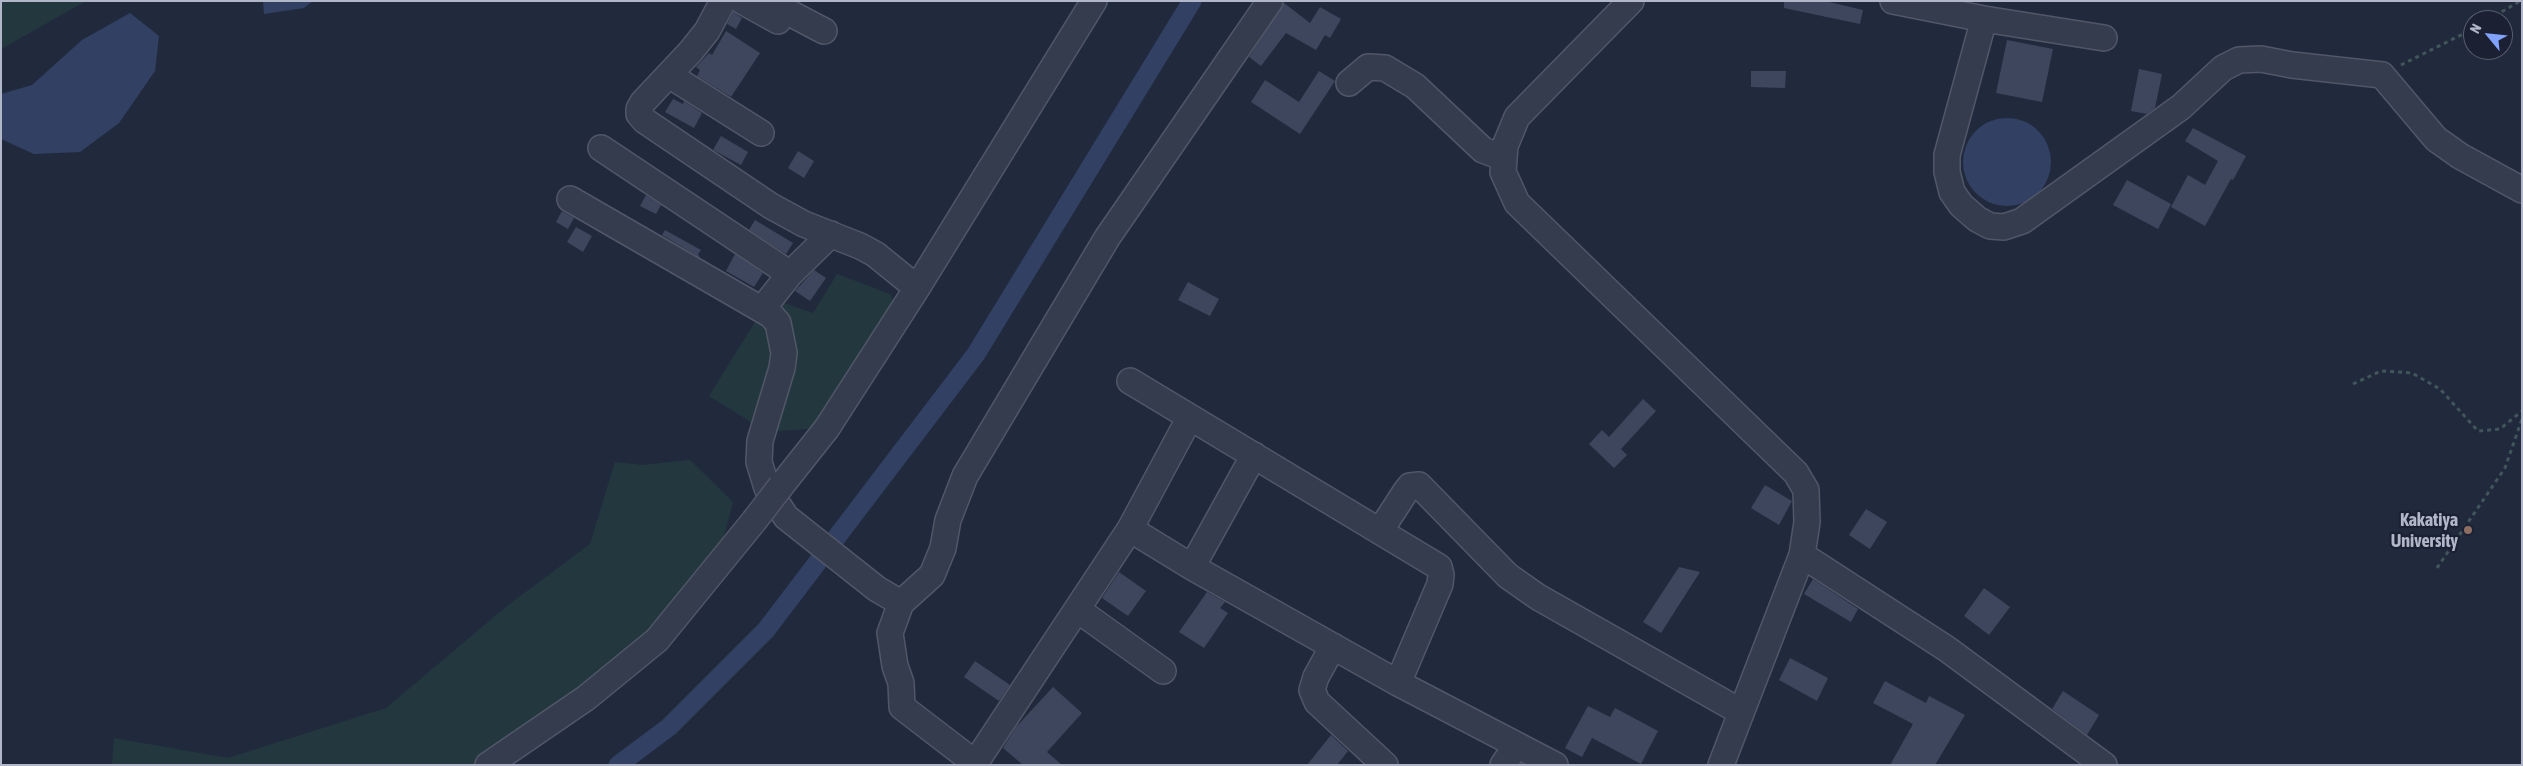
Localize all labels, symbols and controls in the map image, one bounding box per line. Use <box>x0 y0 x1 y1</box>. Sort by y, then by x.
north arrow <box>2463 10 2513 60</box>
text: N <box>2467 21 2485 36</box>
place label: Kakatiya University <box>2391 509 2458 552</box>
marker: Kakatiya University <box>2462 524 2474 536</box>

